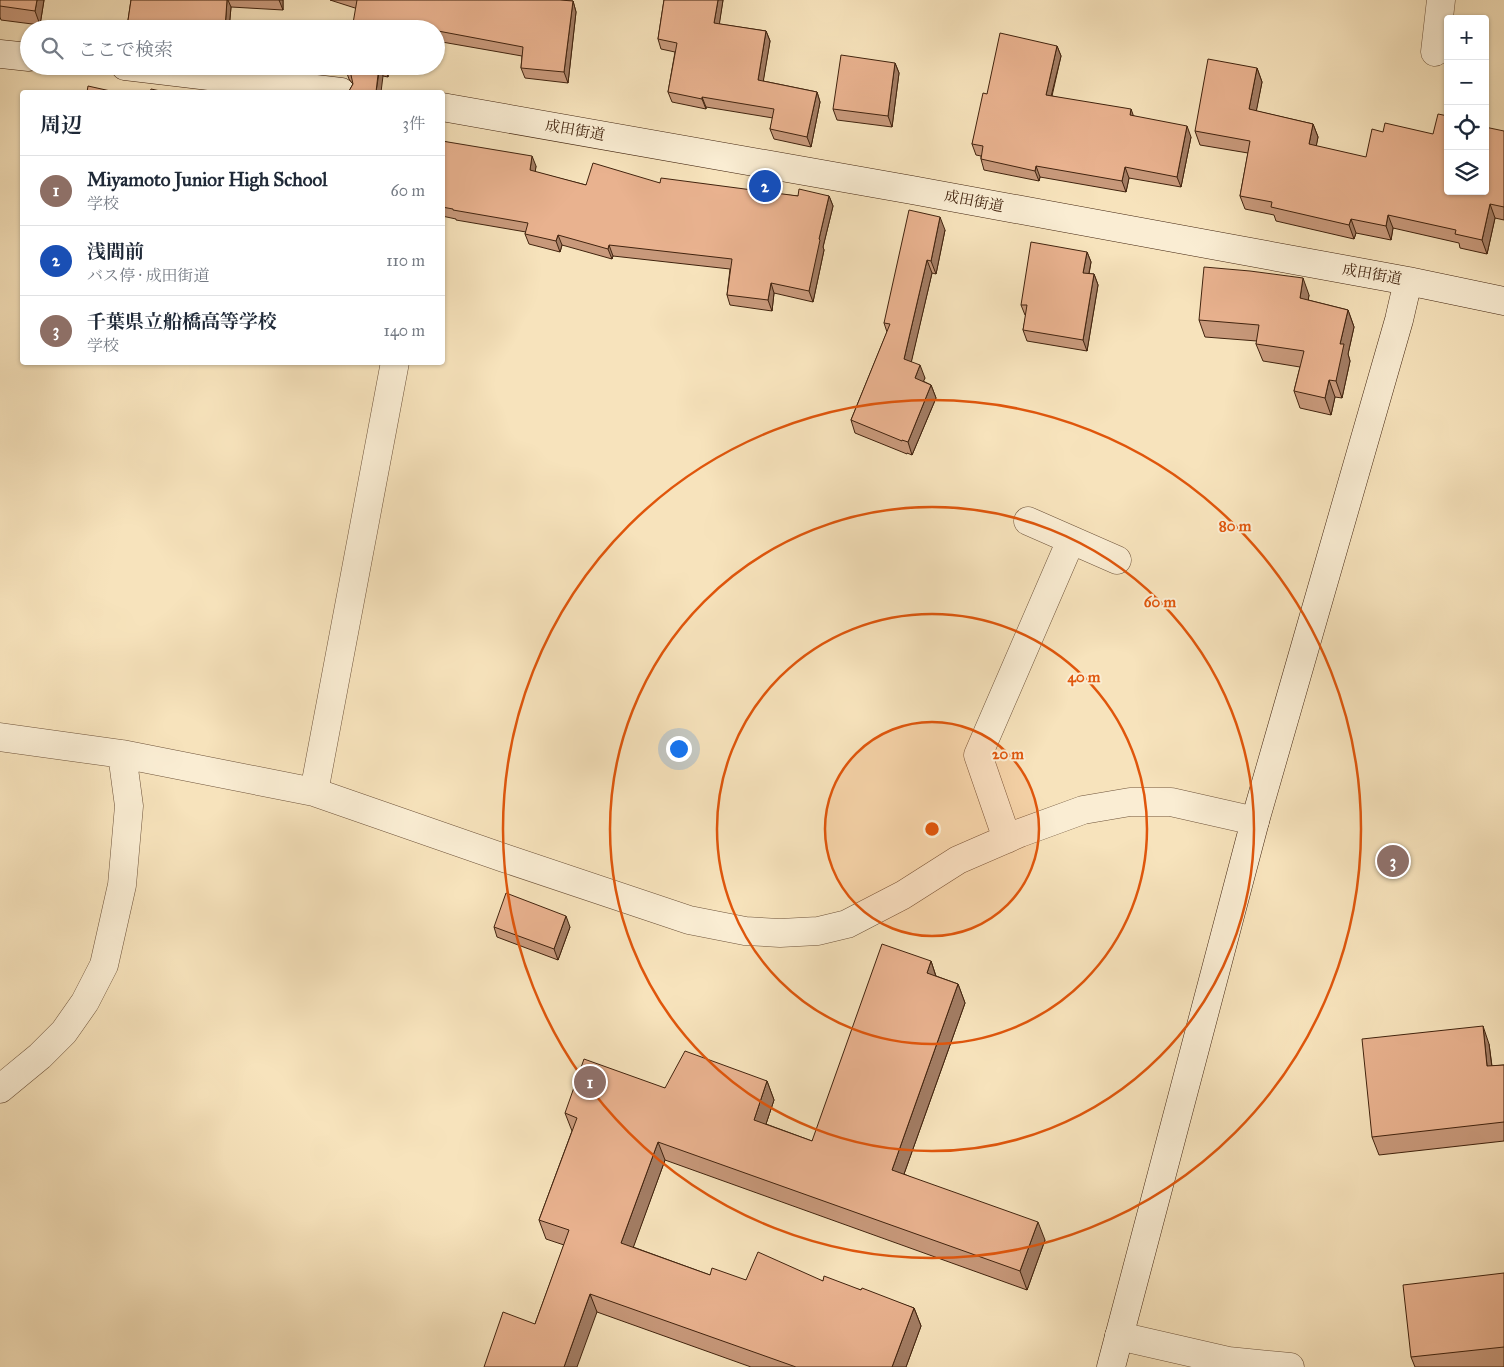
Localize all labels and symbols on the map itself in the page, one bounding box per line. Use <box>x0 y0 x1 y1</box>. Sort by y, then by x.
street label: 成田街道 <box>544 116 606 144</box>
pin: 2 <box>749 167 781 205</box>
street label: 成田街道 <box>943 186 1005 216</box>
street label: 成田街道 <box>1341 260 1403 288</box>
text: 80 m <box>1219 517 1252 535</box>
text: 60 m <box>1144 593 1177 611</box>
text: 40 m <box>1068 668 1101 687</box>
your location <box>666 736 692 762</box>
text: 20 m <box>992 745 1024 763</box>
centre of rings <box>923 820 941 838</box>
pin: 3 <box>1377 842 1409 880</box>
pin: 1 <box>574 1063 606 1101</box>

